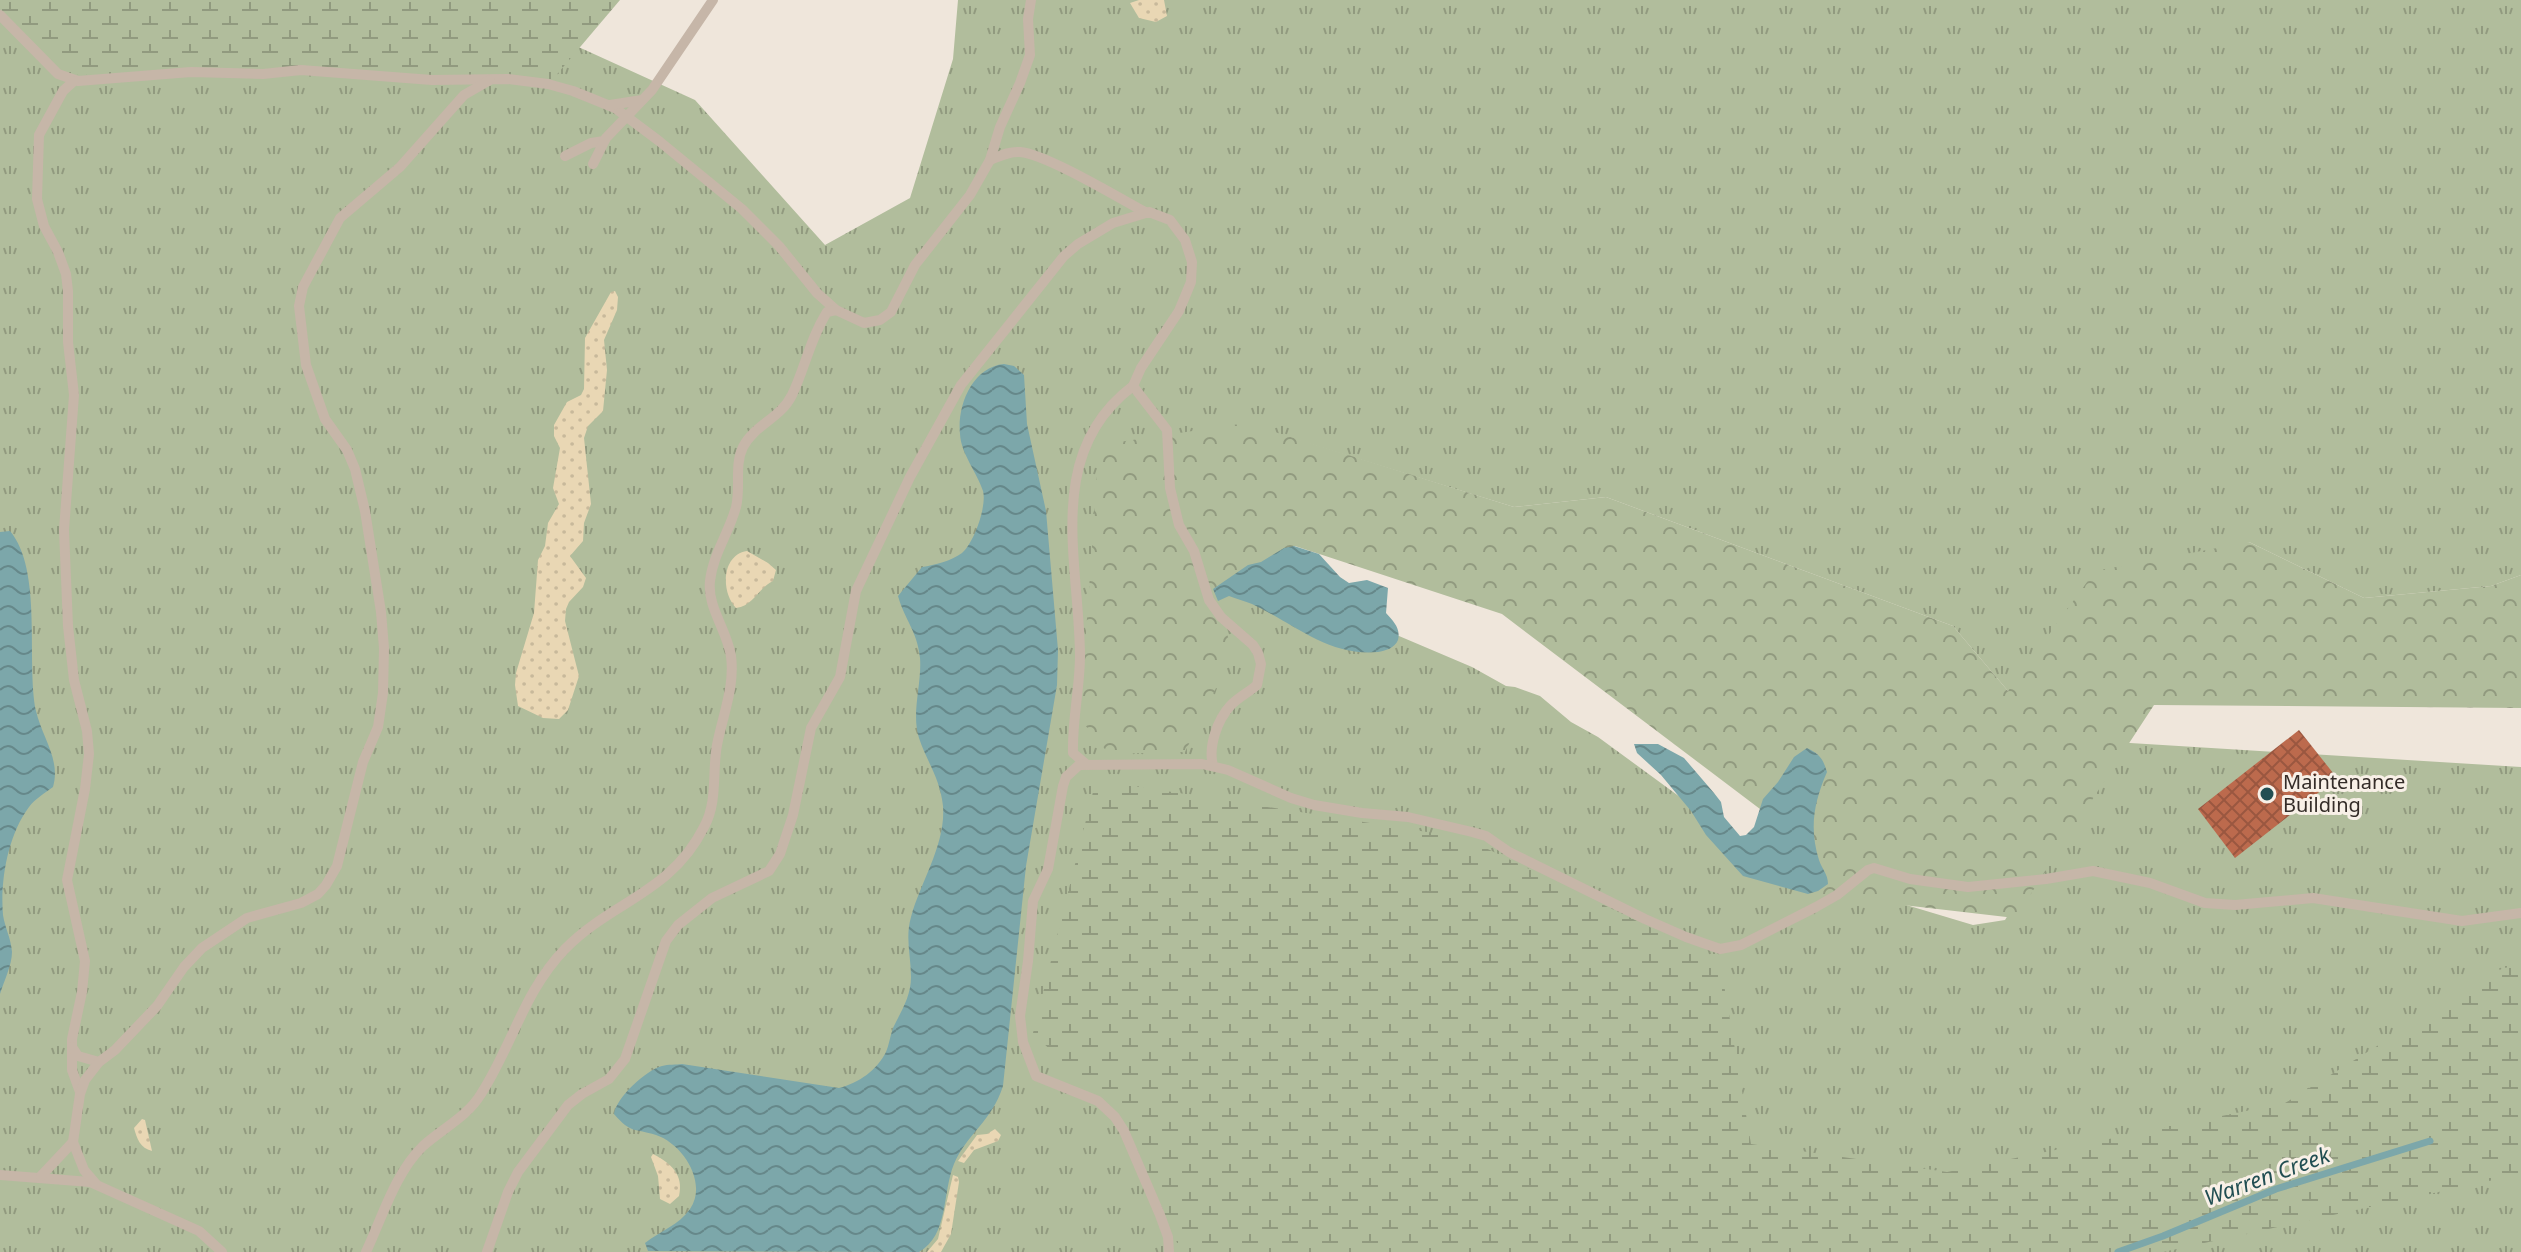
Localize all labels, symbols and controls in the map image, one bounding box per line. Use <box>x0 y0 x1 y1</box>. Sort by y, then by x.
place label: Maintenance Building <box>2283 768 2405 818</box>
marker: Maintenance Building <box>2258 785 2276 803</box>
water label: Warren Creek <box>2200 1138 2335 1212</box>

